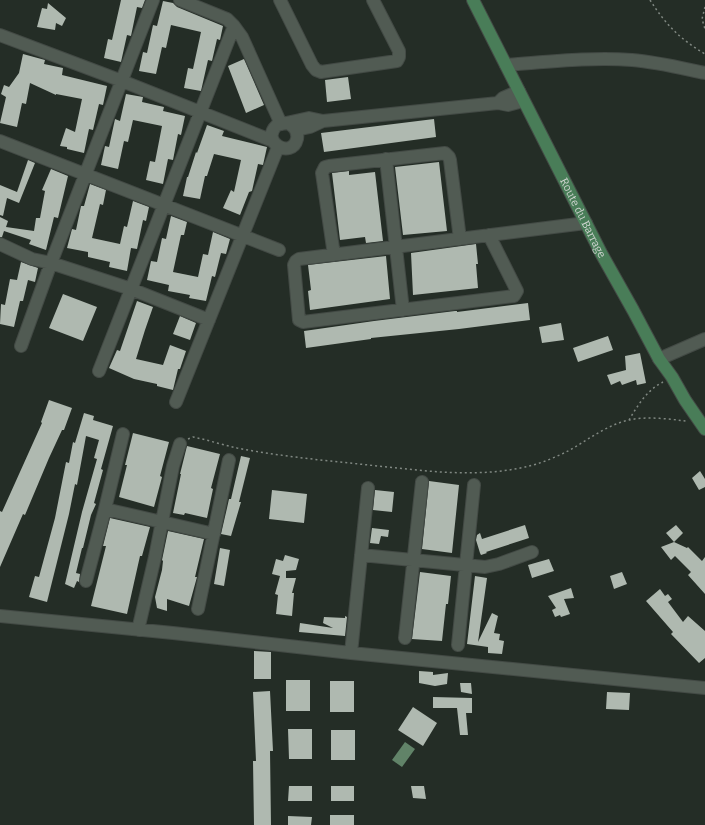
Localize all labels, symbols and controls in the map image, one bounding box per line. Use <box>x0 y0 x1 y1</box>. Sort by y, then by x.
street label: Route du Barrage <box>557 176 608 260</box>

